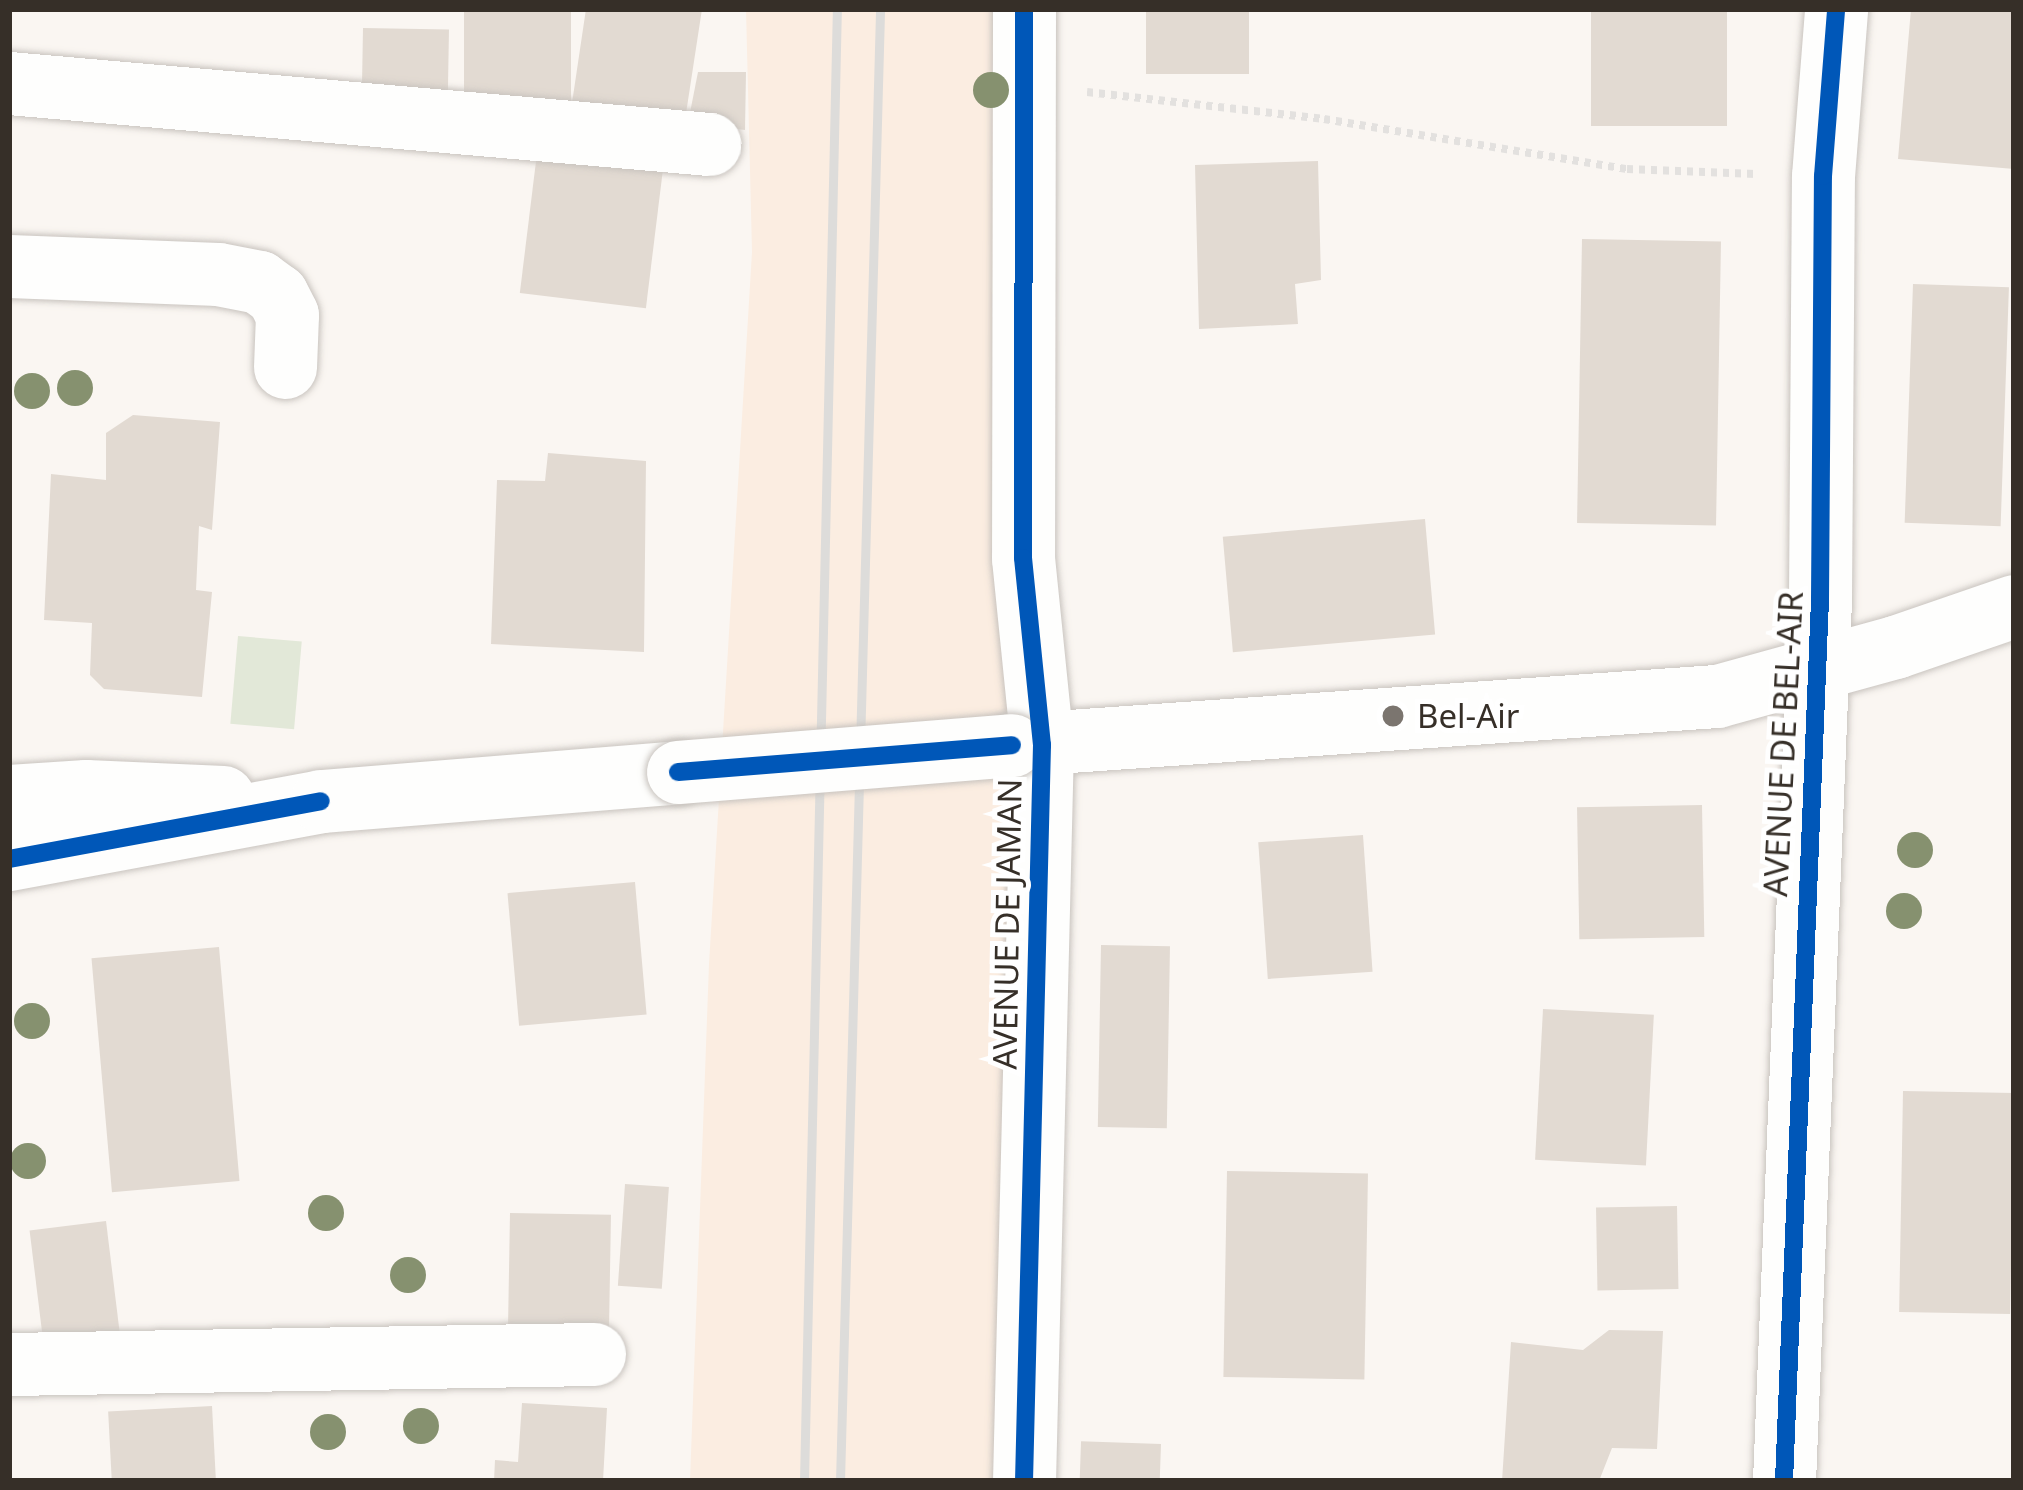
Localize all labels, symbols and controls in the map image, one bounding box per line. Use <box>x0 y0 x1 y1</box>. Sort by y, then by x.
street label: AVENUE DE BEL-AIR <box>1755 590 1811 898</box>
place label: Bel-Air <box>1417 696 1519 736</box>
marker: Bel-Air <box>1380 703 1406 729</box>
street label: AVENUE DE JAMAN <box>985 778 1029 1070</box>

